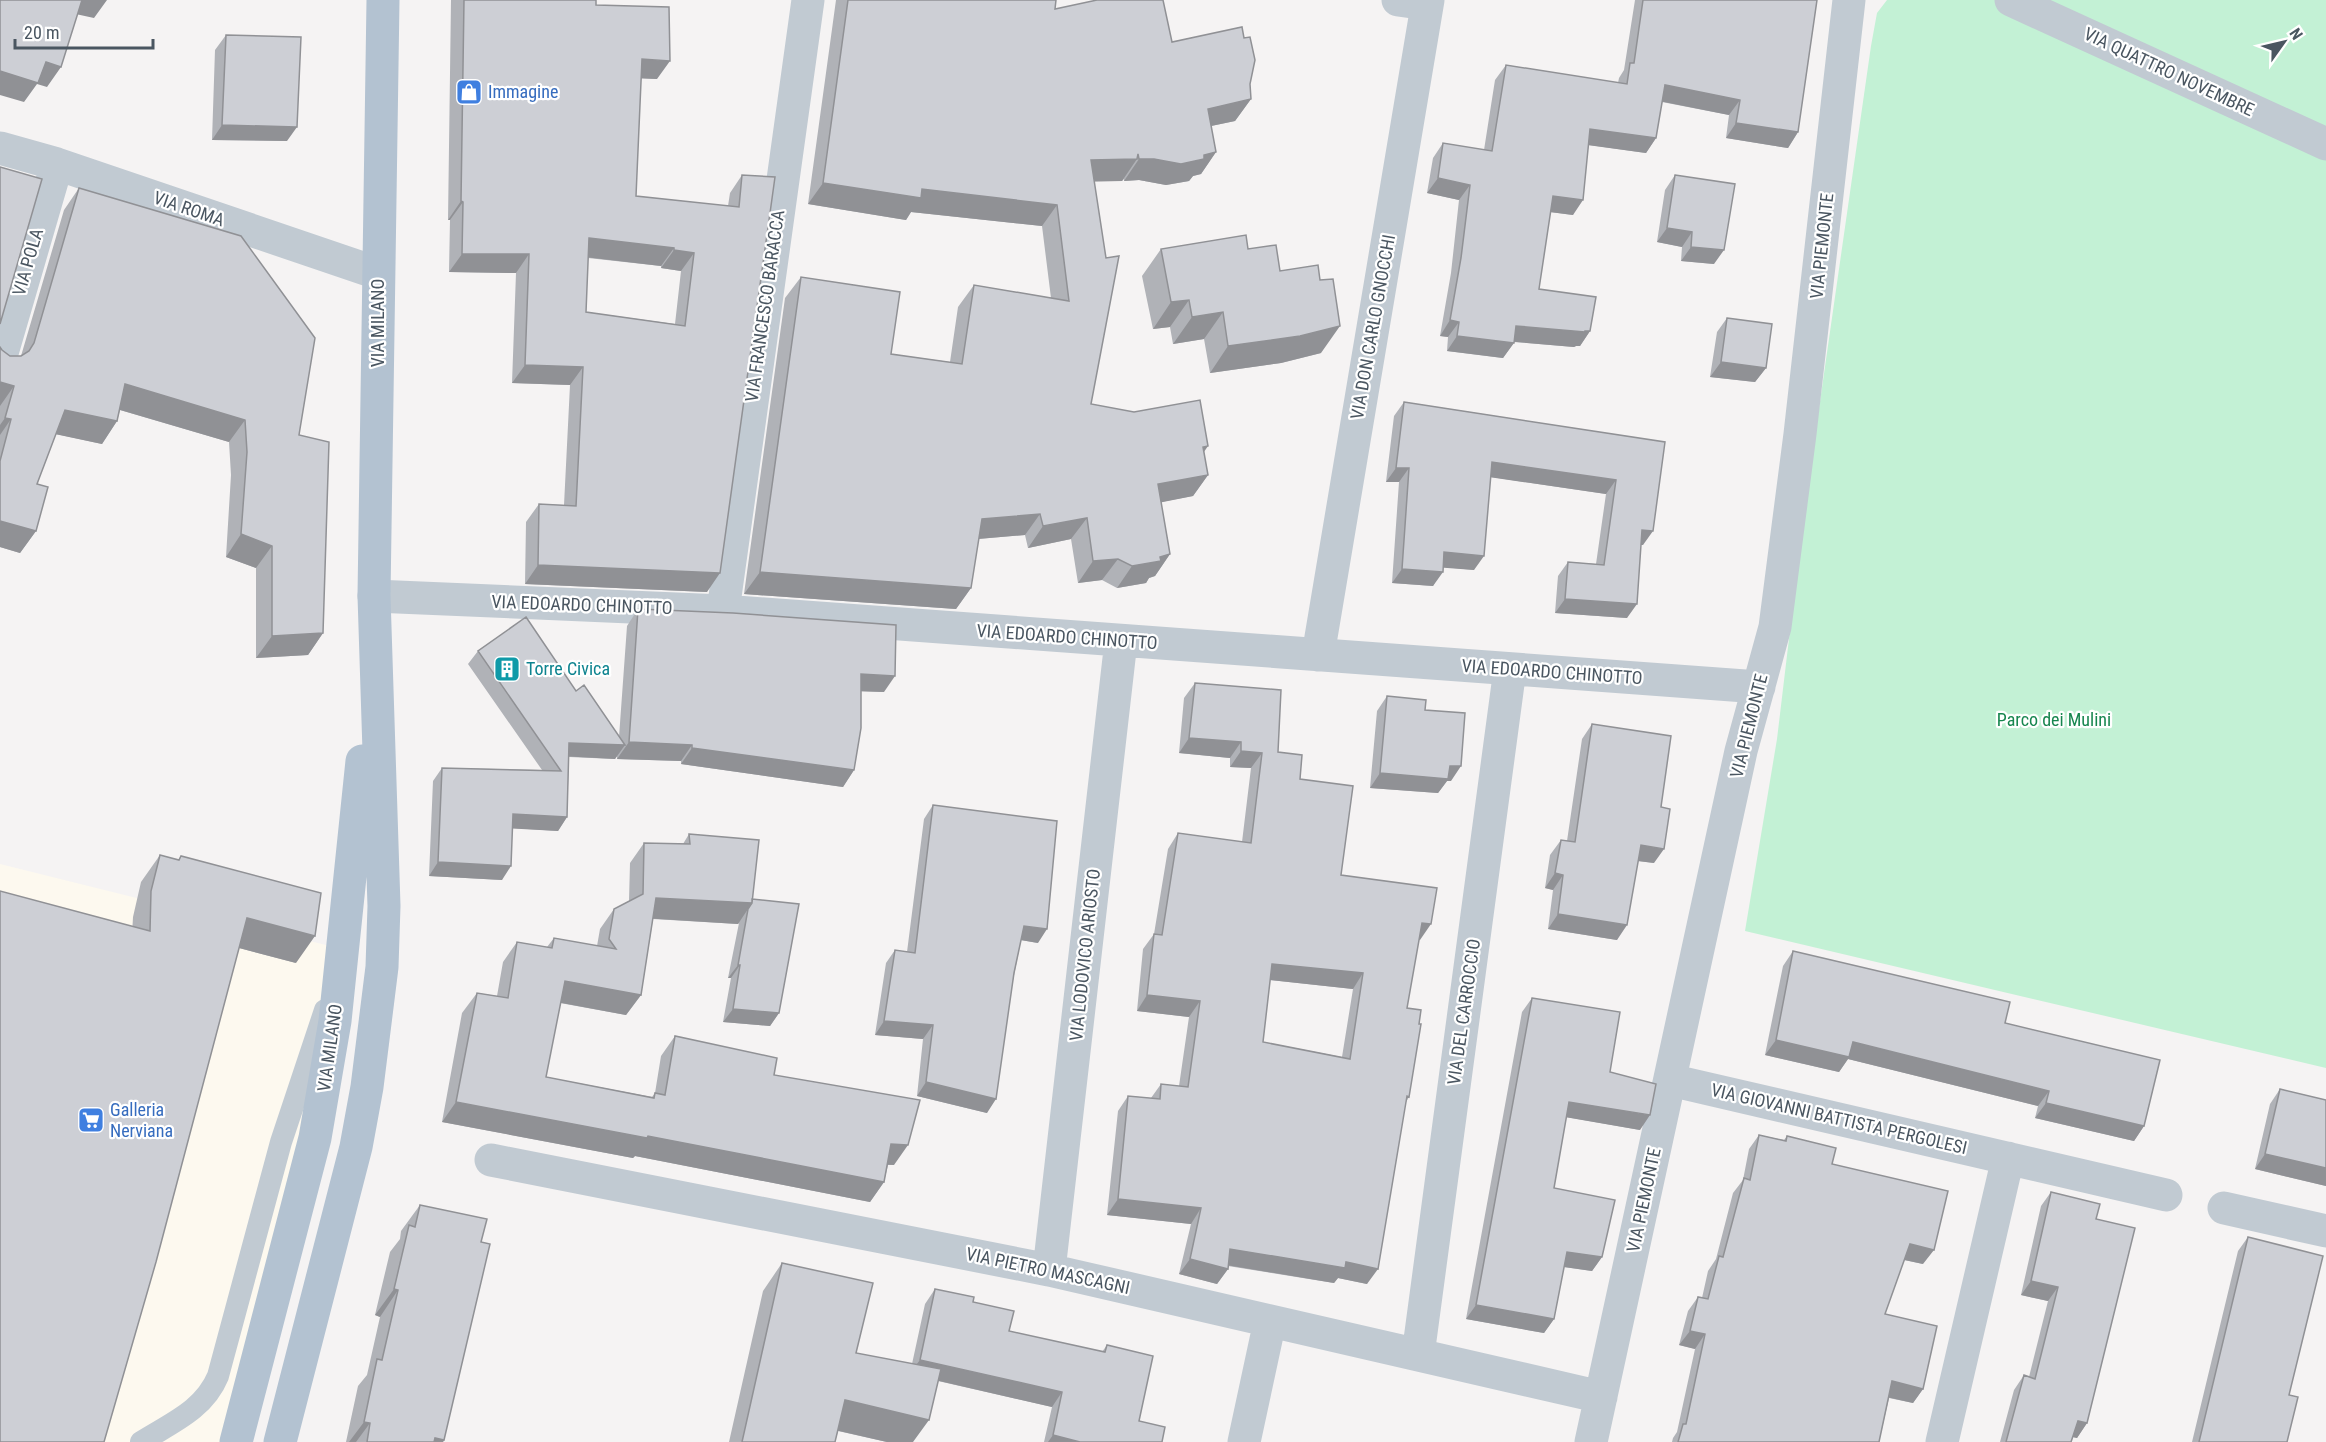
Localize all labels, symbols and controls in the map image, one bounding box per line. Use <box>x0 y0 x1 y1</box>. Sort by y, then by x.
scale bar <box>15 12 153 50</box>
north arrow <box>2254 12 2314 72</box>
text: 20 m <box>24 22 59 43</box>
street label: VIA QUATTRO NOVEMBRE <box>2081 23 2258 120</box>
text: N <box>2285 25 2307 43</box>
shop icon: Immagine <box>454 77 484 107</box>
place label: Immagine <box>488 81 558 102</box>
street label: VIA ROMA <box>151 187 228 231</box>
street label: VIA PIEMONTE <box>1806 192 1838 300</box>
street label: VIA FRANCESCO BARACCA <box>741 208 788 403</box>
street label: VIA POLA <box>8 225 47 298</box>
street label: VIA DON CARLO GNOCCHI <box>1346 233 1399 421</box>
street label: VIA MILANO <box>367 279 388 367</box>
street label: VIA EDOARDO CHINOTTO <box>491 591 673 618</box>
street label: VIA EDOARDO CHINOTTO <box>976 620 1158 653</box>
building icon: Torre Civica <box>492 654 522 684</box>
street label: VIA EDOARDO CHINOTTO <box>1461 655 1643 688</box>
place label: Torre Civica <box>526 658 610 679</box>
street label: VIA PIEMONTE <box>1725 672 1772 780</box>
park label: Parco dei Mulini <box>1997 709 2111 730</box>
street label: VIA LODOVICO ARIOSTO <box>1065 868 1104 1042</box>
street label: VIA DEL CARROCCIO <box>1443 937 1484 1086</box>
street label: VIA MILANO <box>313 1003 346 1093</box>
street label: VIA GIOVANNI BATTISTA PERGOLESI <box>1709 1079 1969 1158</box>
place label: Galleria Nerviana <box>110 1099 173 1141</box>
supermarket icon: Galleria Nerviana <box>76 1105 106 1135</box>
street label: VIA PIEMONTE <box>1622 1146 1665 1254</box>
street label: VIA PIETRO MASCAGNI <box>964 1243 1132 1298</box>

